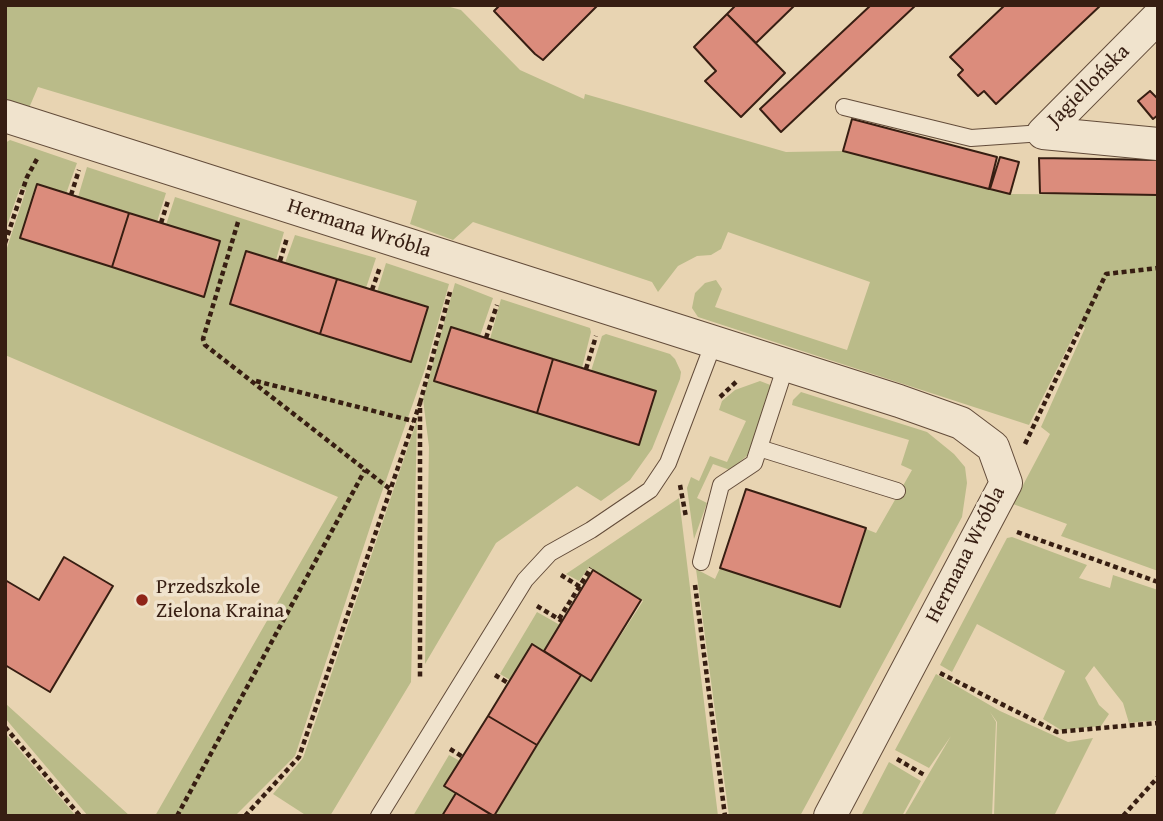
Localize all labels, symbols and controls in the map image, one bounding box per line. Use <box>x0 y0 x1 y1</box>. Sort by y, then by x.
street label: Jagiellońska <box>1043 40 1135 132</box>
street label: Hermana Wróbla <box>284 194 434 264</box>
street label: Hermana Wróbla <box>921 483 1011 627</box>
place label: Przedszkole Zielona Kraina <box>156 575 284 625</box>
marker: Przedszkole Zielona Kraina <box>134 592 150 608</box>

